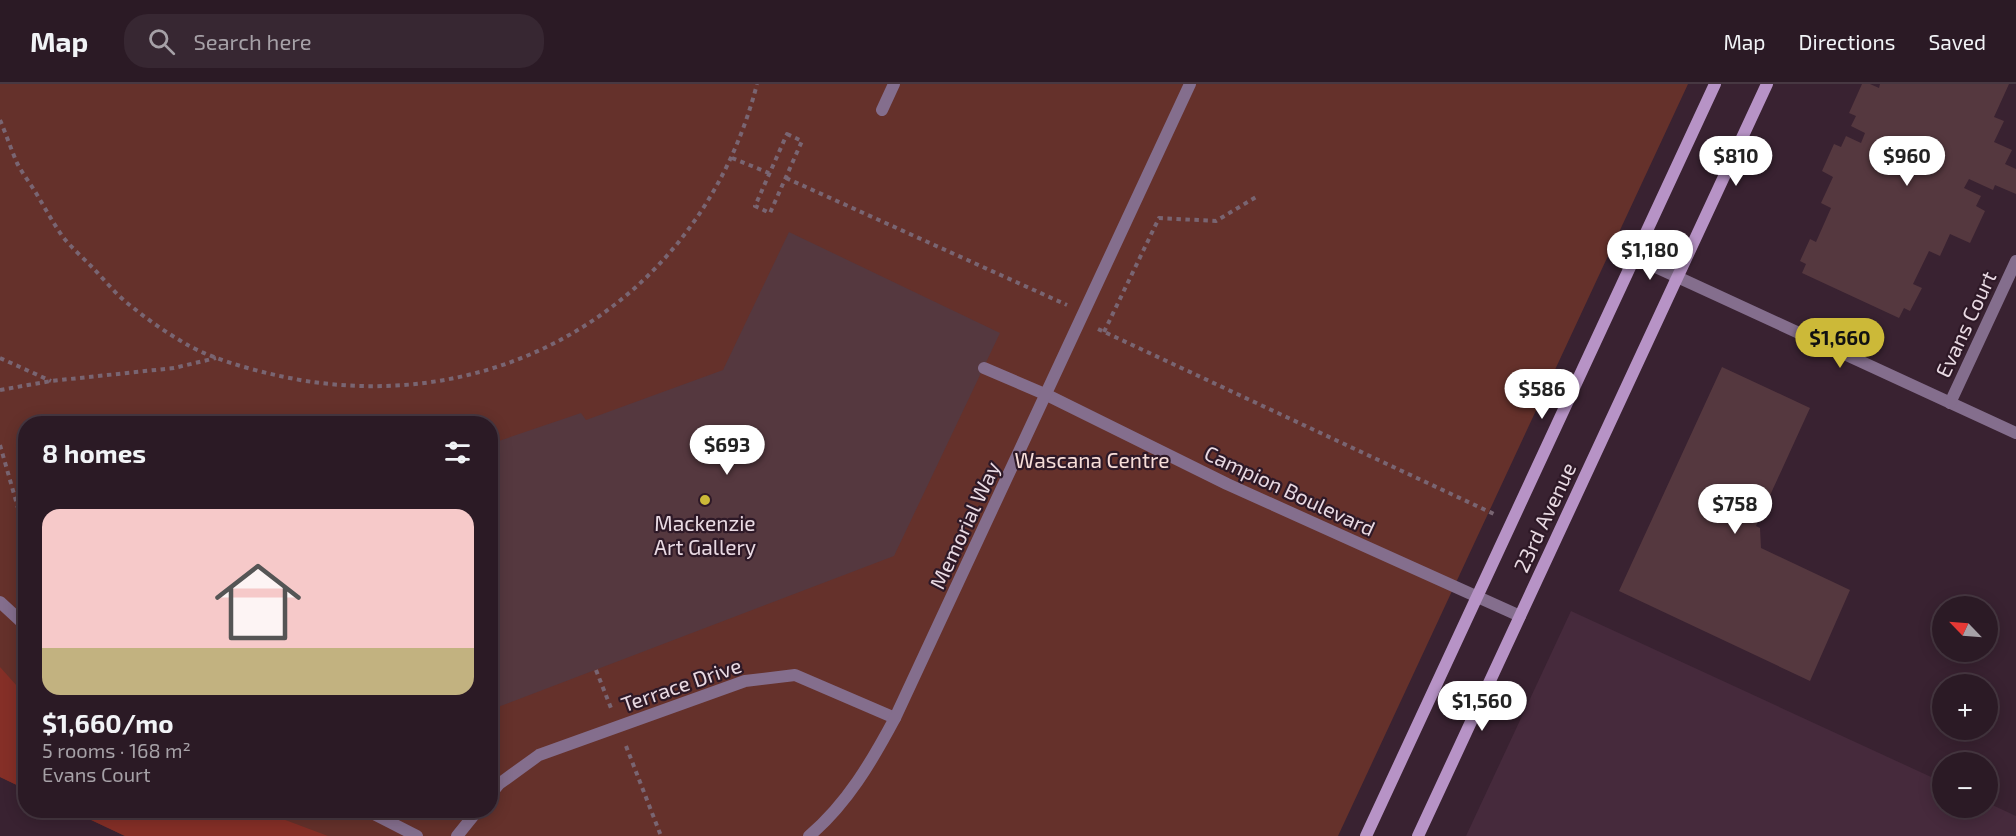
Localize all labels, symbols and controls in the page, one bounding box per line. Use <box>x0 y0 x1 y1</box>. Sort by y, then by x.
search box <box>124 14 544 68</box>
text: Map <box>30 24 88 58</box>
icon: search <box>145 25 178 58</box>
text: Search here <box>193 28 312 54</box>
text: Map <box>1723 29 1766 54</box>
text: Directions <box>1799 29 1895 54</box>
text: Saved <box>1928 29 1986 54</box>
pin: $810 <box>1700 136 1772 187</box>
pin: $960 <box>1871 136 1943 187</box>
text: $810 <box>1713 143 1759 167</box>
text: $960 <box>1883 143 1931 167</box>
pin: $1,180 <box>1601 230 1699 281</box>
text: $1,180 <box>1621 237 1679 261</box>
street label: Evans Court <box>1930 267 2000 381</box>
pin: $1,660 <box>1791 318 1889 369</box>
text: $1,660 <box>1809 325 1871 349</box>
pin: $586 <box>1506 369 1578 420</box>
text: $586 <box>1519 376 1565 400</box>
pin: $693 <box>691 425 763 476</box>
text: $693 <box>704 432 750 456</box>
icon: filters <box>441 436 474 469</box>
text: 8 homes <box>42 437 146 468</box>
street label: Campion Boulevard <box>1201 440 1379 540</box>
park label: Wascana Centre <box>1015 447 1169 472</box>
street label: Memorial Way <box>924 457 1004 593</box>
street label: 23rd Avenue <box>1508 458 1580 576</box>
pin: $758 <box>1699 484 1771 535</box>
text: $758 <box>1712 491 1758 515</box>
marker: Mackenzie Art Gallery <box>698 493 712 507</box>
place label: Mackenzie Art Gallery <box>654 510 756 559</box>
icon: home <box>204 548 312 656</box>
north arrow <box>1932 596 1998 662</box>
map controls <box>1932 596 1998 818</box>
street label: Terrace Drive <box>618 652 744 716</box>
button: + <box>1932 674 1998 740</box>
pin: $1,560 <box>1433 681 1531 732</box>
text: $1,560 <box>1452 688 1512 712</box>
text: $1,660/mo <box>42 707 173 738</box>
text: 5 rooms · 168 m² <box>42 738 191 762</box>
button: − <box>1932 752 1998 818</box>
text: Evans Court <box>42 762 151 786</box>

